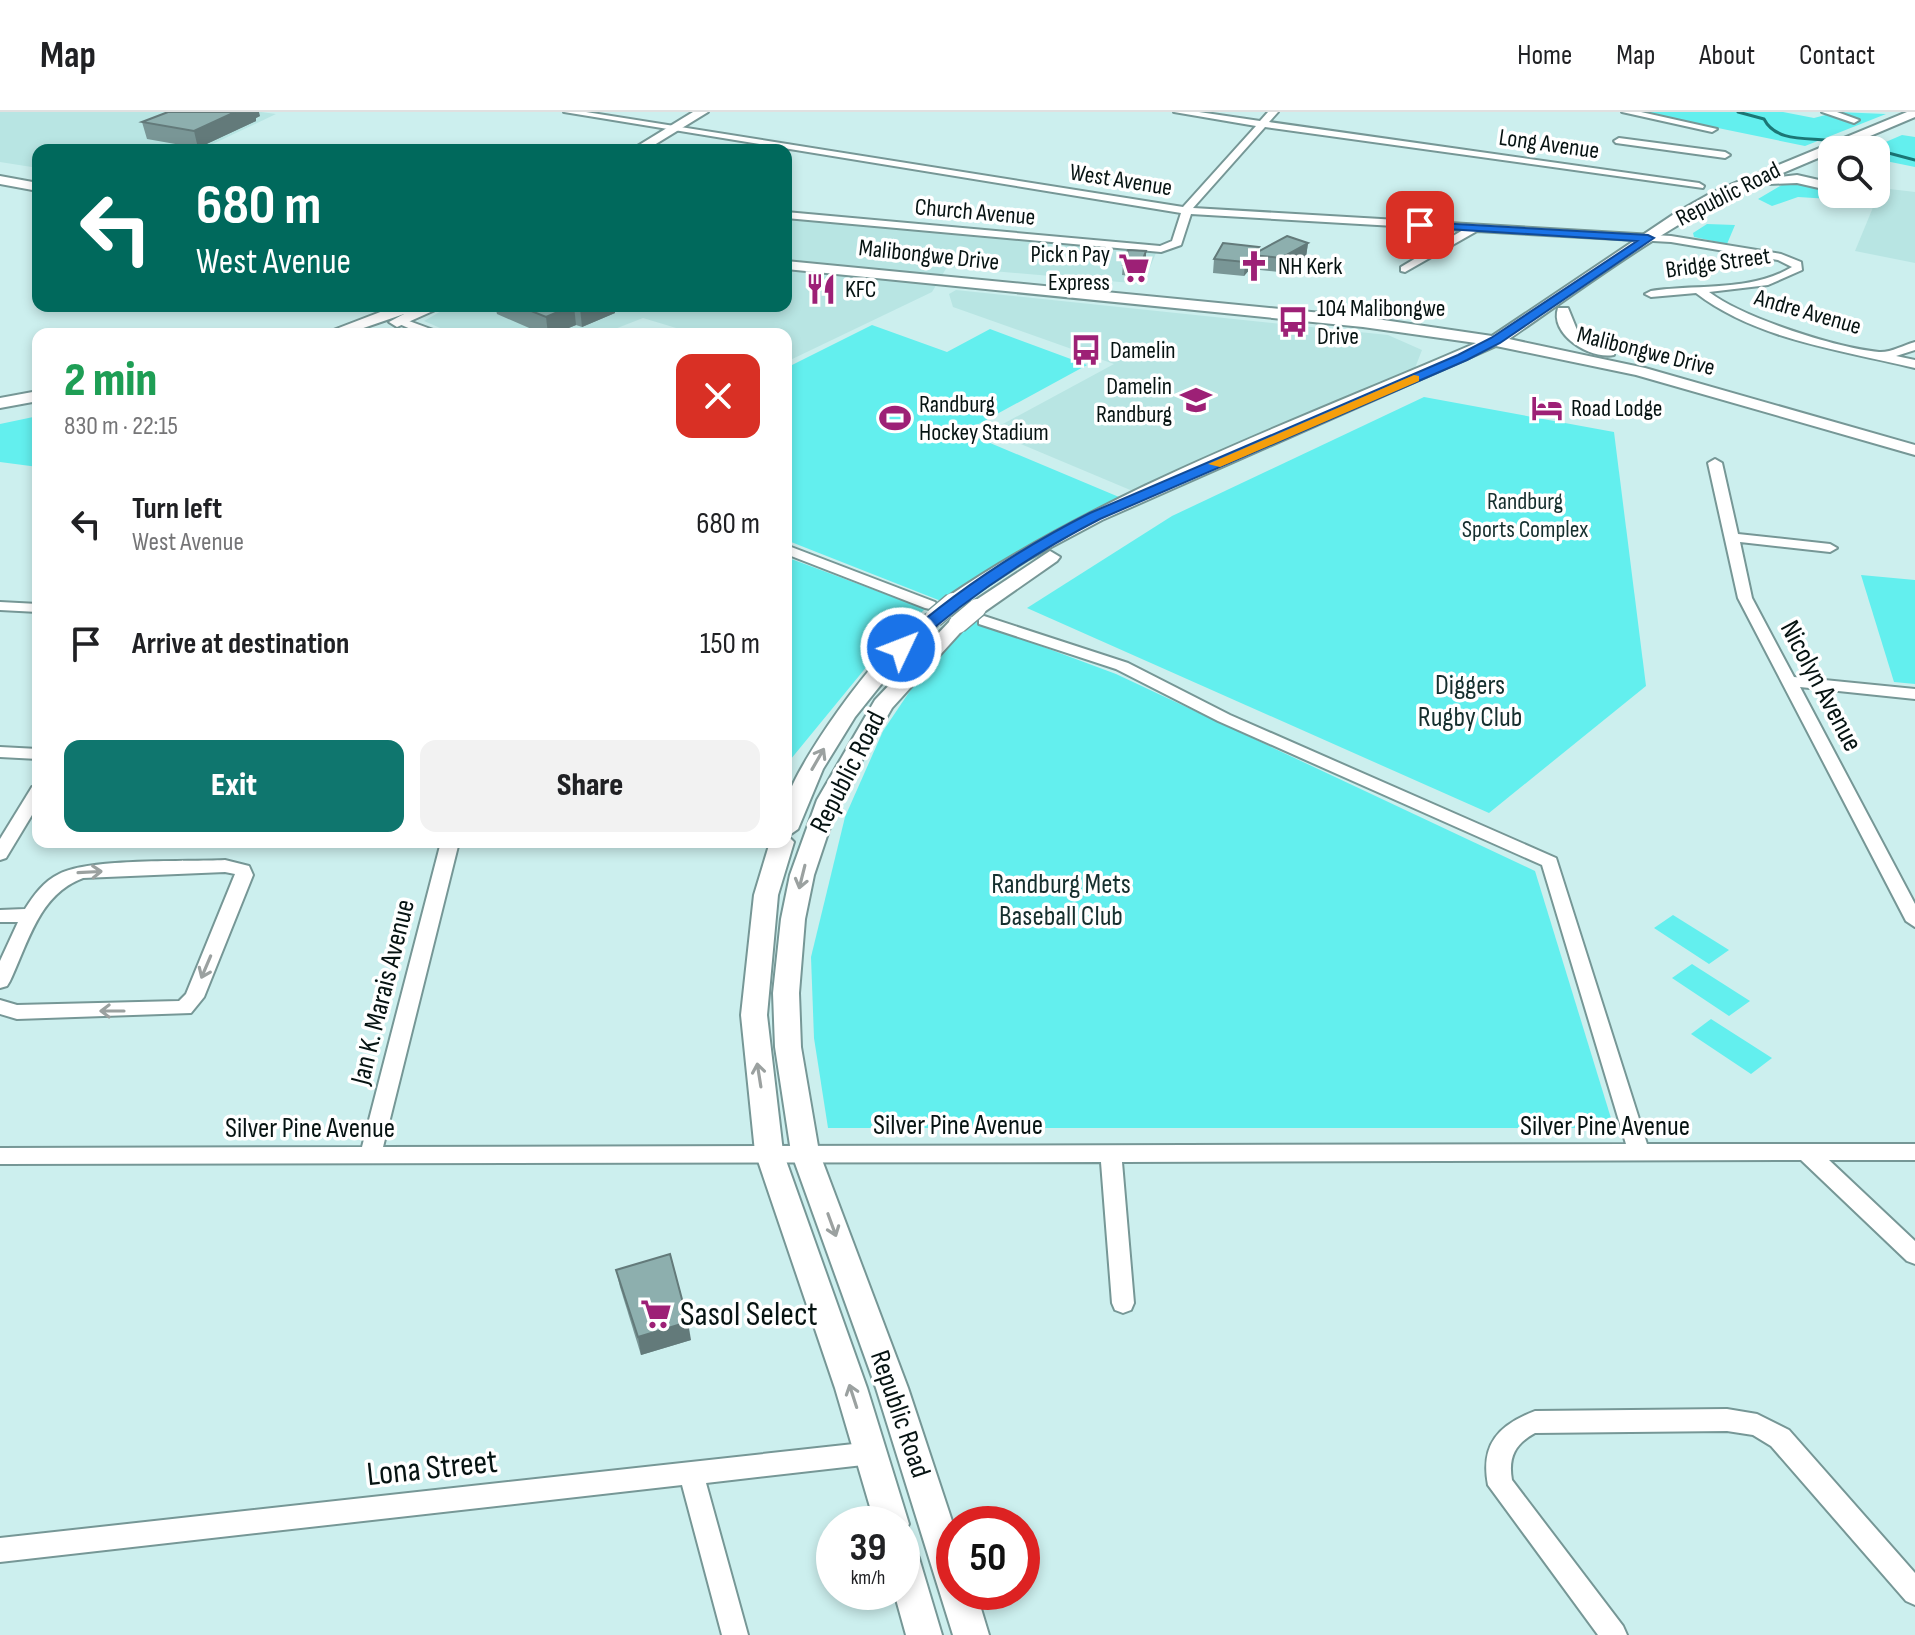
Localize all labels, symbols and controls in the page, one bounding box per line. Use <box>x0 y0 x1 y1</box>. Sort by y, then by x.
text: Map <box>40 33 96 78</box>
text: Home <box>1517 39 1572 72</box>
text: Map <box>1616 39 1655 72</box>
text: About <box>1699 39 1755 72</box>
text: Contact <box>1799 39 1875 72</box>
street label: Long Avenue <box>1497 123 1601 165</box>
map controls <box>1818 136 1890 208</box>
button: search <box>1818 136 1890 208</box>
street label: Republic Road <box>1671 155 1785 233</box>
street label: West Avenue <box>1068 158 1174 202</box>
text: 680 m <box>196 173 321 240</box>
icon: left <box>64 176 168 280</box>
pin <box>1386 191 1454 259</box>
street label: Church Avenue <box>914 192 1036 232</box>
icon: arrive <box>1398 203 1442 247</box>
street label: Malibongwe Drive <box>857 233 1001 277</box>
place label: Pick n Pay Express <box>1031 240 1110 297</box>
text: West Avenue <box>196 241 351 284</box>
street label: Bridge Street <box>1664 241 1772 285</box>
church icon: NH Kerk <box>1237 249 1271 283</box>
supermarket icon: Pick n Pay Express <box>1117 251 1151 285</box>
place label: NH Kerk <box>1278 252 1342 281</box>
restaurant icon: KFC <box>804 272 838 306</box>
place label: KFC <box>845 275 877 304</box>
street label: Andre Avenue <box>1750 283 1865 341</box>
place label: 104 Malibongwe Drive <box>1317 294 1445 351</box>
bus stop icon: 104 Malibongwe Drive <box>1276 305 1310 339</box>
street label: Malibongwe Drive <box>1574 320 1718 382</box>
bus stop icon: Damelin <box>1069 333 1103 367</box>
place label: Damelin <box>1110 336 1176 365</box>
text: 2 min <box>64 352 157 409</box>
button: close <box>676 354 760 438</box>
place label: Damelin Randburg <box>1096 372 1172 429</box>
school or university icon: Damelin Randburg <box>1179 383 1213 417</box>
place label: Randburg Hockey Stadium <box>919 390 1049 447</box>
hotel icon: Road Lodge <box>1530 391 1564 425</box>
place label: Road Lodge <box>1571 394 1663 423</box>
sports icon: Randburg Hockey Stadium <box>878 401 912 435</box>
text: 830 m · 22:15 <box>64 411 178 442</box>
park label: Randburg Sports Complex <box>1462 487 1588 544</box>
text: Turn left <box>132 491 222 527</box>
icon: left <box>64 502 108 546</box>
text: 680 m <box>696 506 760 542</box>
text: West Avenue <box>132 527 244 558</box>
position arrow <box>859 606 943 690</box>
street label: Nicolyn Avenue <box>1773 615 1869 757</box>
icon: arrive <box>64 622 108 666</box>
text: Arrive at destination <box>132 626 349 662</box>
text: 150 m <box>700 626 760 662</box>
park label: Diggers Rugby Club <box>1418 669 1522 734</box>
street label: Republic Road <box>803 706 893 838</box>
button: Exit <box>64 740 404 832</box>
button: Share <box>420 740 760 832</box>
one-way arrow <box>810 748 826 771</box>
one-way arrow <box>76 864 103 879</box>
one-way arrow <box>794 864 809 889</box>
park label: Randburg Mets Baseball Club <box>991 868 1131 933</box>
street label: Jan K. Marais Avenue <box>344 896 422 1089</box>
one-way arrow <box>198 954 213 979</box>
one-way arrow <box>99 1003 126 1019</box>
one-way arrow <box>751 1063 766 1088</box>
street label: Silver Pine Avenue <box>873 1109 1043 1142</box>
street label: Silver Pine Avenue <box>1520 1110 1690 1143</box>
street label: Silver Pine Avenue <box>225 1112 395 1145</box>
one-way arrow <box>826 1212 840 1237</box>
place label: Sasol Select <box>680 1294 818 1335</box>
supermarket icon: Sasol Select <box>639 1297 673 1331</box>
street label: Republic Road <box>863 1346 937 1482</box>
one-way arrow <box>845 1383 860 1408</box>
street label: Lona Street <box>365 1441 499 1495</box>
speed limit sign: 50 <box>936 1506 1040 1610</box>
text: 39 <box>850 1524 886 1572</box>
text: km/h <box>851 1566 885 1590</box>

